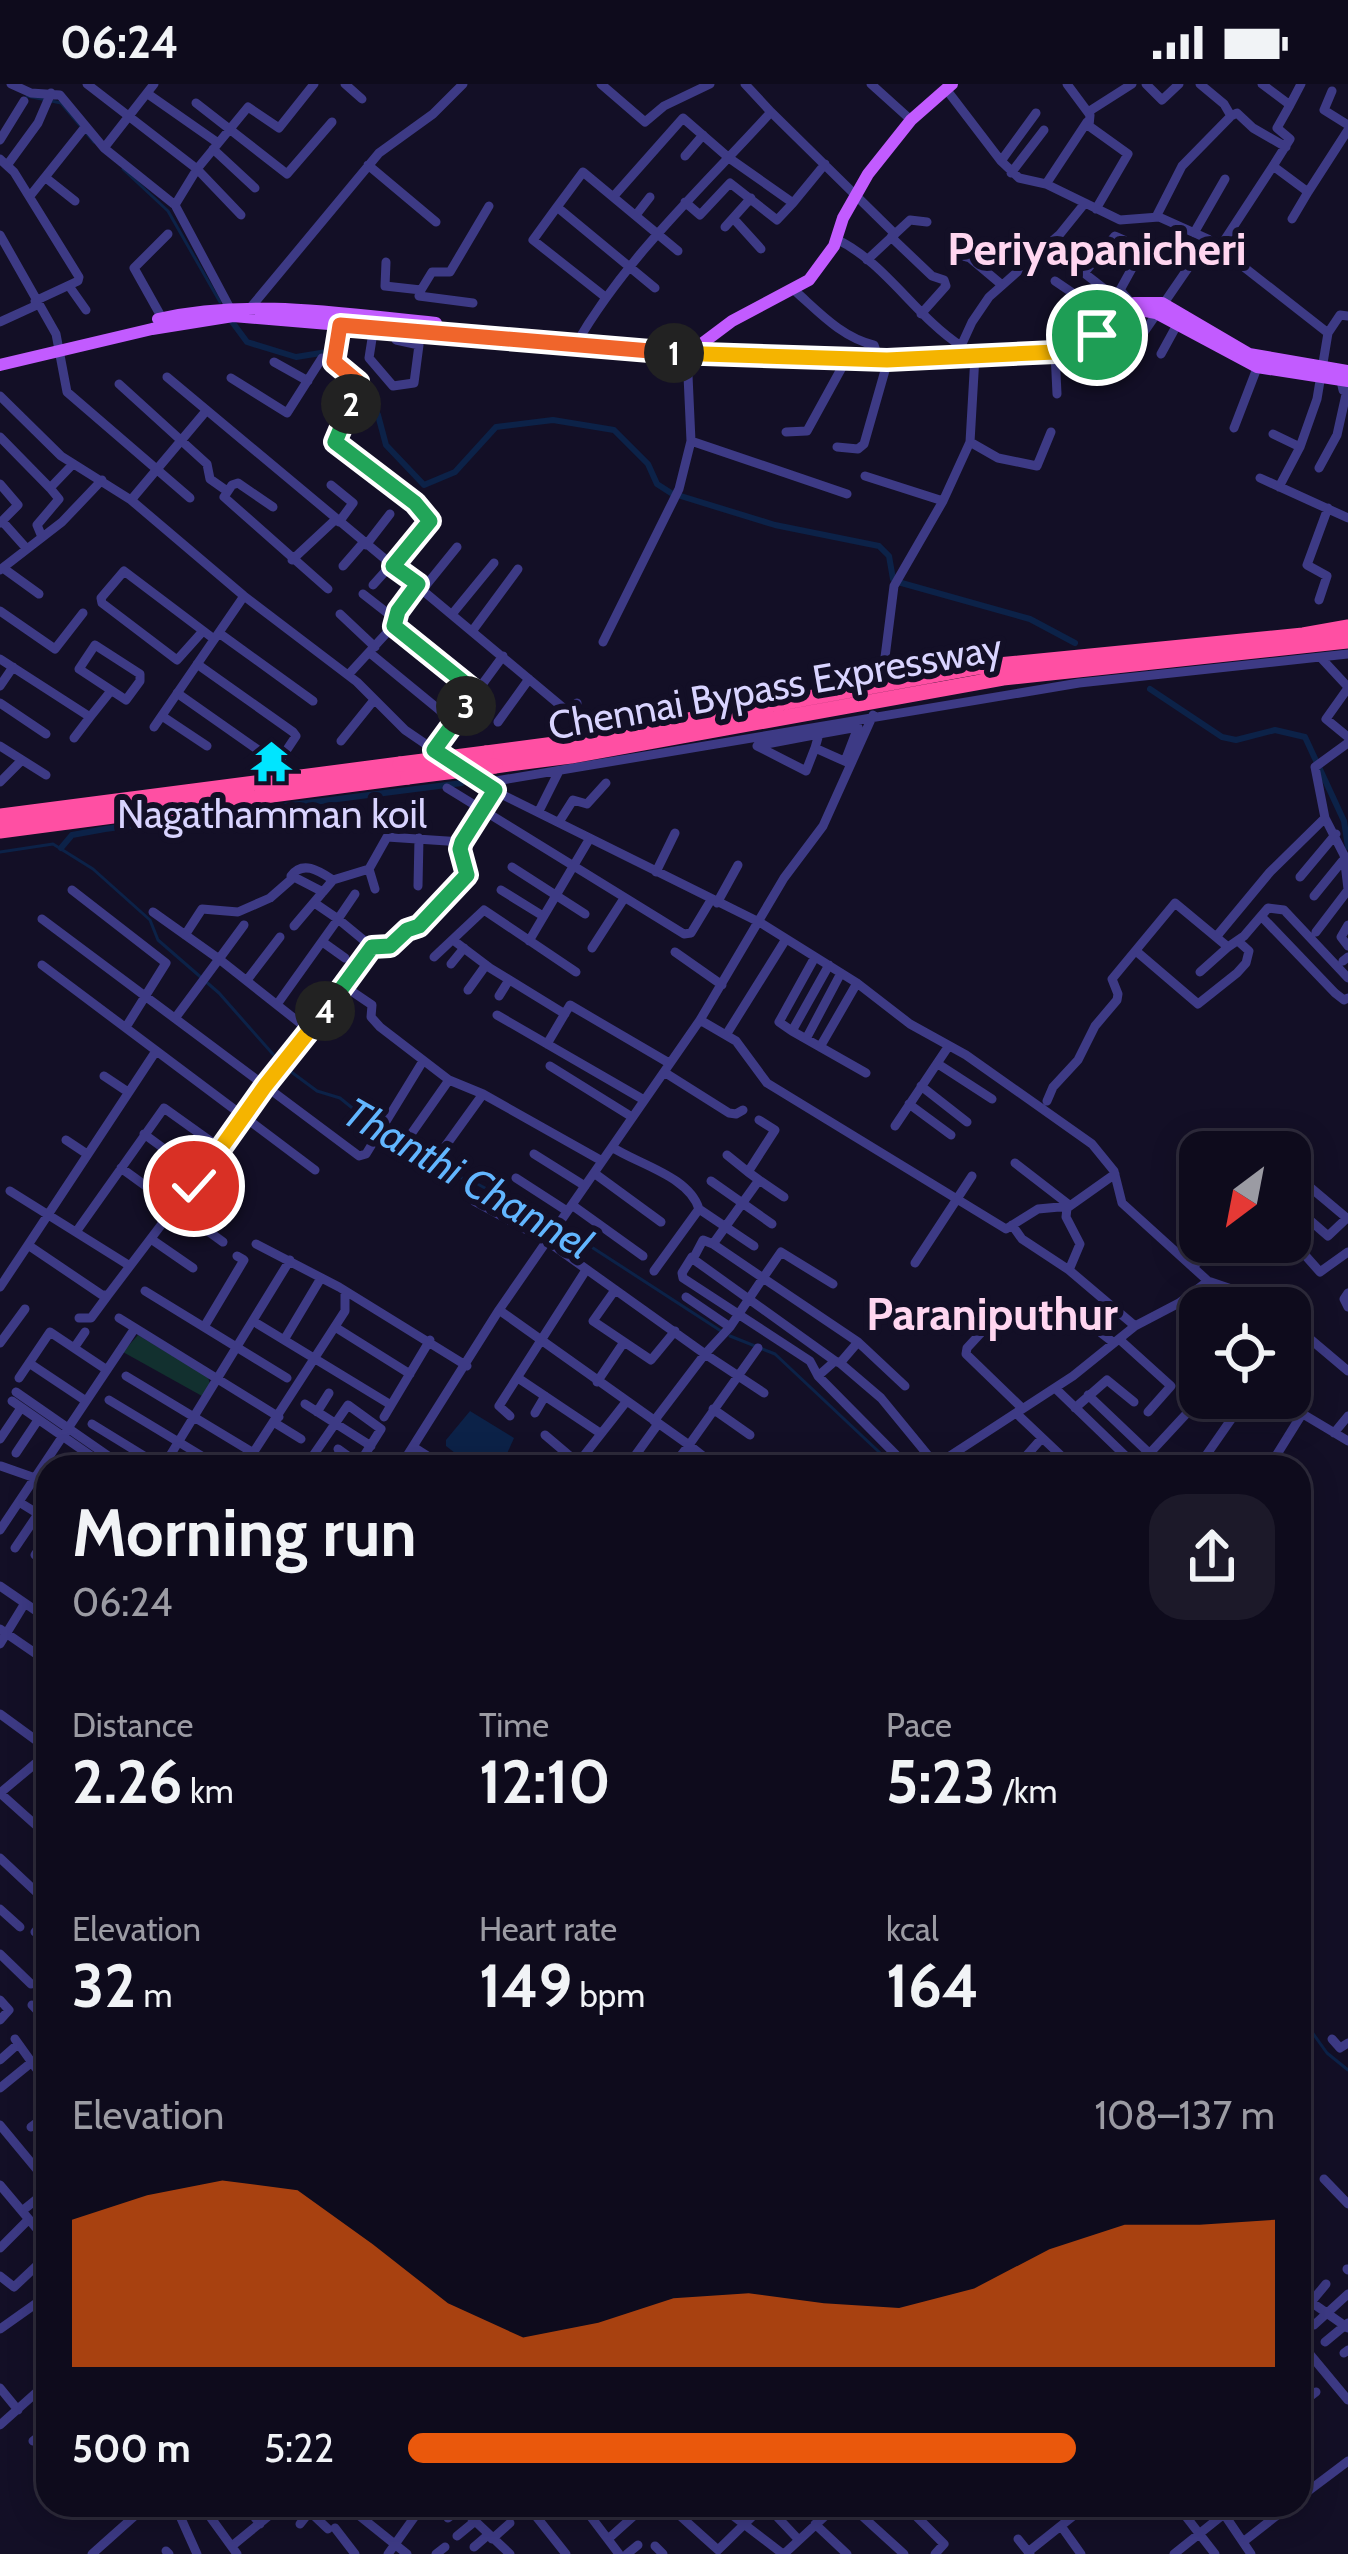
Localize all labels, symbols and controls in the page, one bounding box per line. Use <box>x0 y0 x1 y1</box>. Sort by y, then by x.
text: 06:24 <box>60 15 179 69</box>
district label: Periyapanicheri <box>947 222 1247 276</box>
pin <box>1046 284 1148 386</box>
icon: arrive <box>1064 302 1130 368</box>
pin: 1 <box>644 323 704 383</box>
text: 1 <box>668 333 680 373</box>
pin: 2 <box>321 374 381 434</box>
text: 2 <box>342 384 360 424</box>
street label: Chennai Bypass Expressway <box>544 622 1006 750</box>
pin: 3 <box>436 676 496 736</box>
text: 3 <box>457 686 475 726</box>
temple icon: Nagathamman koil <box>249 739 295 785</box>
place label: Nagathamman koil <box>117 790 427 838</box>
pin: 4 <box>295 981 355 1041</box>
text: 4 <box>315 991 335 1031</box>
water label: Thanthi Channel <box>334 1086 602 1270</box>
north arrow <box>1179 1131 1311 1263</box>
map controls <box>1179 1131 1311 1419</box>
pin <box>143 1135 245 1237</box>
icon: check <box>161 1153 227 1219</box>
district label: Paraniputhur <box>866 1287 1118 1341</box>
button: locate <box>1179 1287 1311 1419</box>
text: Morning run <box>72 1492 417 1573</box>
button: share <box>1149 1494 1275 1620</box>
text: 06:24 <box>72 1578 172 1626</box>
text: Distance <box>72 1705 193 1745</box>
text: Time <box>479 1705 549 1745</box>
text: Pace <box>886 1705 952 1745</box>
text: 2.26 <box>72 1745 183 1818</box>
text: 12:10 <box>479 1745 611 1818</box>
text: 5:23 <box>886 1745 996 1818</box>
text: km <box>183 1771 234 1811</box>
text: /km <box>996 1771 1057 1811</box>
text: Elevation <box>72 1909 201 1949</box>
text: Heart rate <box>479 1909 617 1949</box>
text: kcal <box>886 1909 939 1949</box>
text: 32 <box>72 1949 136 2022</box>
text: 149 <box>479 1949 572 2022</box>
text: 164 <box>886 1949 979 2022</box>
text: m <box>136 1975 172 2015</box>
text: bpm <box>572 1975 645 2015</box>
text: Elevation <box>72 2091 224 2139</box>
text: 108–137 m <box>1094 2091 1275 2139</box>
text: 500 m <box>72 2424 191 2472</box>
text: 5:22 <box>264 2424 334 2472</box>

